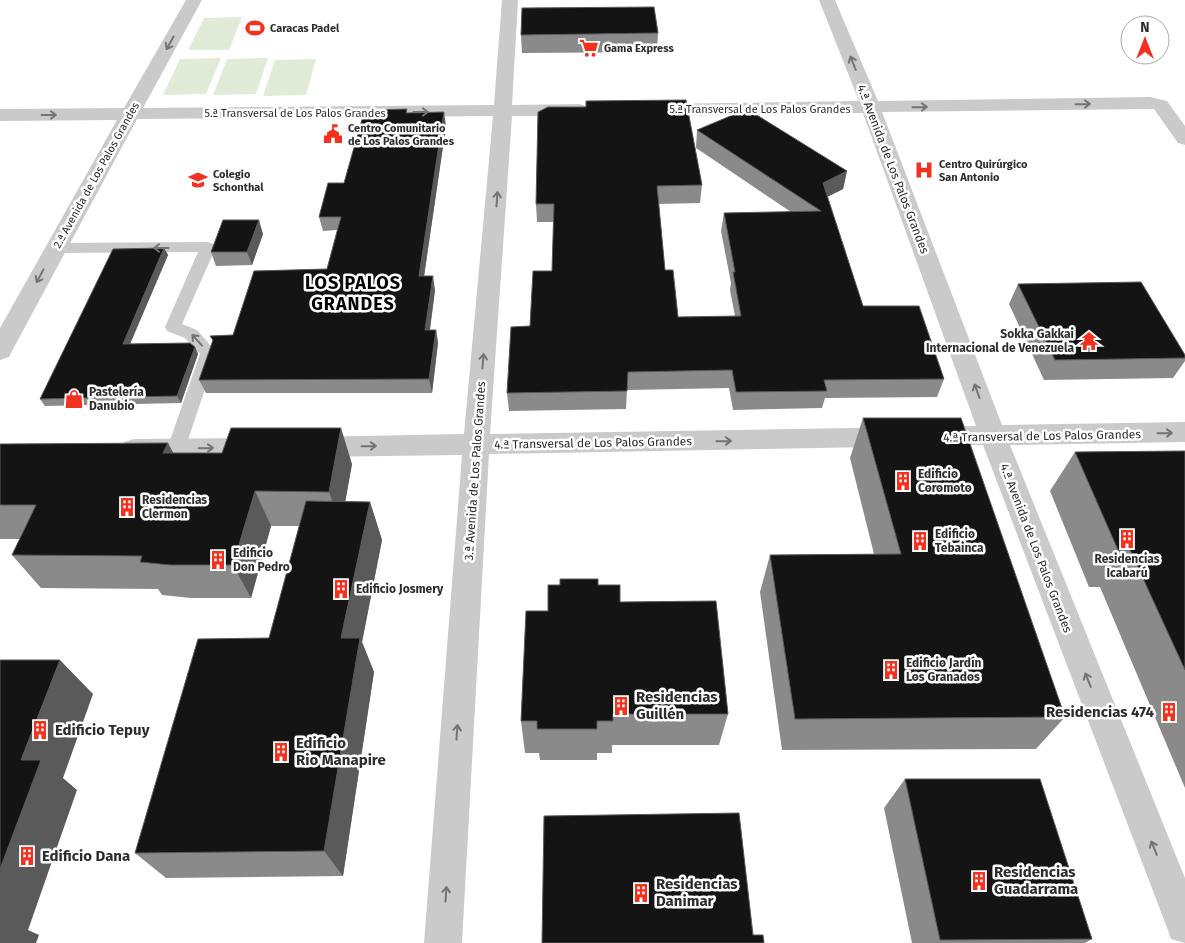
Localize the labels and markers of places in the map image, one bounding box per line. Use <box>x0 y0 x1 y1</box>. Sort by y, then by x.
sports icon: Caracas Padel <box>244 17 266 39</box>
place label: Caracas Padel <box>270 22 340 35</box>
supermarket icon: Gama Express <box>578 37 600 59</box>
place label: Gama Express <box>604 42 674 55</box>
place label: Centro Comunitario de Los Palos Grandes <box>348 122 455 148</box>
public building icon: Centro Comunitario de Los Palos Grandes <box>322 123 344 145</box>
place label: Centro Quirúrgico San Antonio <box>939 158 1028 184</box>
hospital icon: Centro Quirúrgico San Antonio <box>913 159 935 181</box>
place label: Colegio Schonthal <box>213 168 264 194</box>
school or university icon: Colegio Schonthal <box>187 169 209 191</box>
place label: Sokka Gakkai Internacional de Venezuela <box>926 327 1074 355</box>
temple icon: Sokka Gakkai Internacional de Venezuela <box>1078 330 1100 352</box>
place label: Pastelería Danubio <box>89 385 144 413</box>
shop icon: Pastelería Danubio <box>63 388 85 410</box>
place label: Edificio Coromoto <box>918 467 972 495</box>
building icon: Edificio Coromoto <box>892 470 914 492</box>
place label: Residencias Clermon <box>142 493 207 521</box>
building icon: Residencias Clermon <box>116 496 138 518</box>
place label: Edificio Tebainca <box>935 527 984 555</box>
building icon: Residencias Icabarú <box>1116 528 1138 550</box>
building icon: Edificio Tebainca <box>909 530 931 552</box>
place label: Edificio Don Pedro <box>233 546 290 574</box>
building icon: Edificio Don Pedro <box>207 549 229 571</box>
place label: Residencias Icabarú <box>1094 552 1160 580</box>
building icon: Edificio Josmery <box>330 578 352 600</box>
place label: Edificio Josmery <box>356 582 444 596</box>
place label: Edificio Jardín Los Granados <box>906 656 982 684</box>
building icon: Edificio Jardín Los Granados <box>880 659 902 681</box>
place label: Residencias Guillén <box>636 688 717 723</box>
building icon: Residencias Guillén <box>610 695 632 717</box>
building icon: Residencias 474 <box>1158 701 1180 723</box>
place label: Residencias 474 <box>1046 703 1155 721</box>
building icon: Edificio Tepuy <box>29 719 51 741</box>
place label: Edificio Tepuy <box>55 721 150 739</box>
place label: Edificio Rio Manapire <box>296 734 386 769</box>
building icon: Edificio Rio Manapire <box>270 741 292 763</box>
building icon: Edificio Dana <box>16 845 38 867</box>
place label: Edificio Dana <box>42 847 130 865</box>
place label: Residencias Guadarrama <box>994 863 1078 898</box>
building icon: Residencias Guadarrama <box>968 870 990 892</box>
place label: Residencias Danimar <box>656 875 737 910</box>
building icon: Residencias Danimar <box>630 882 652 904</box>

